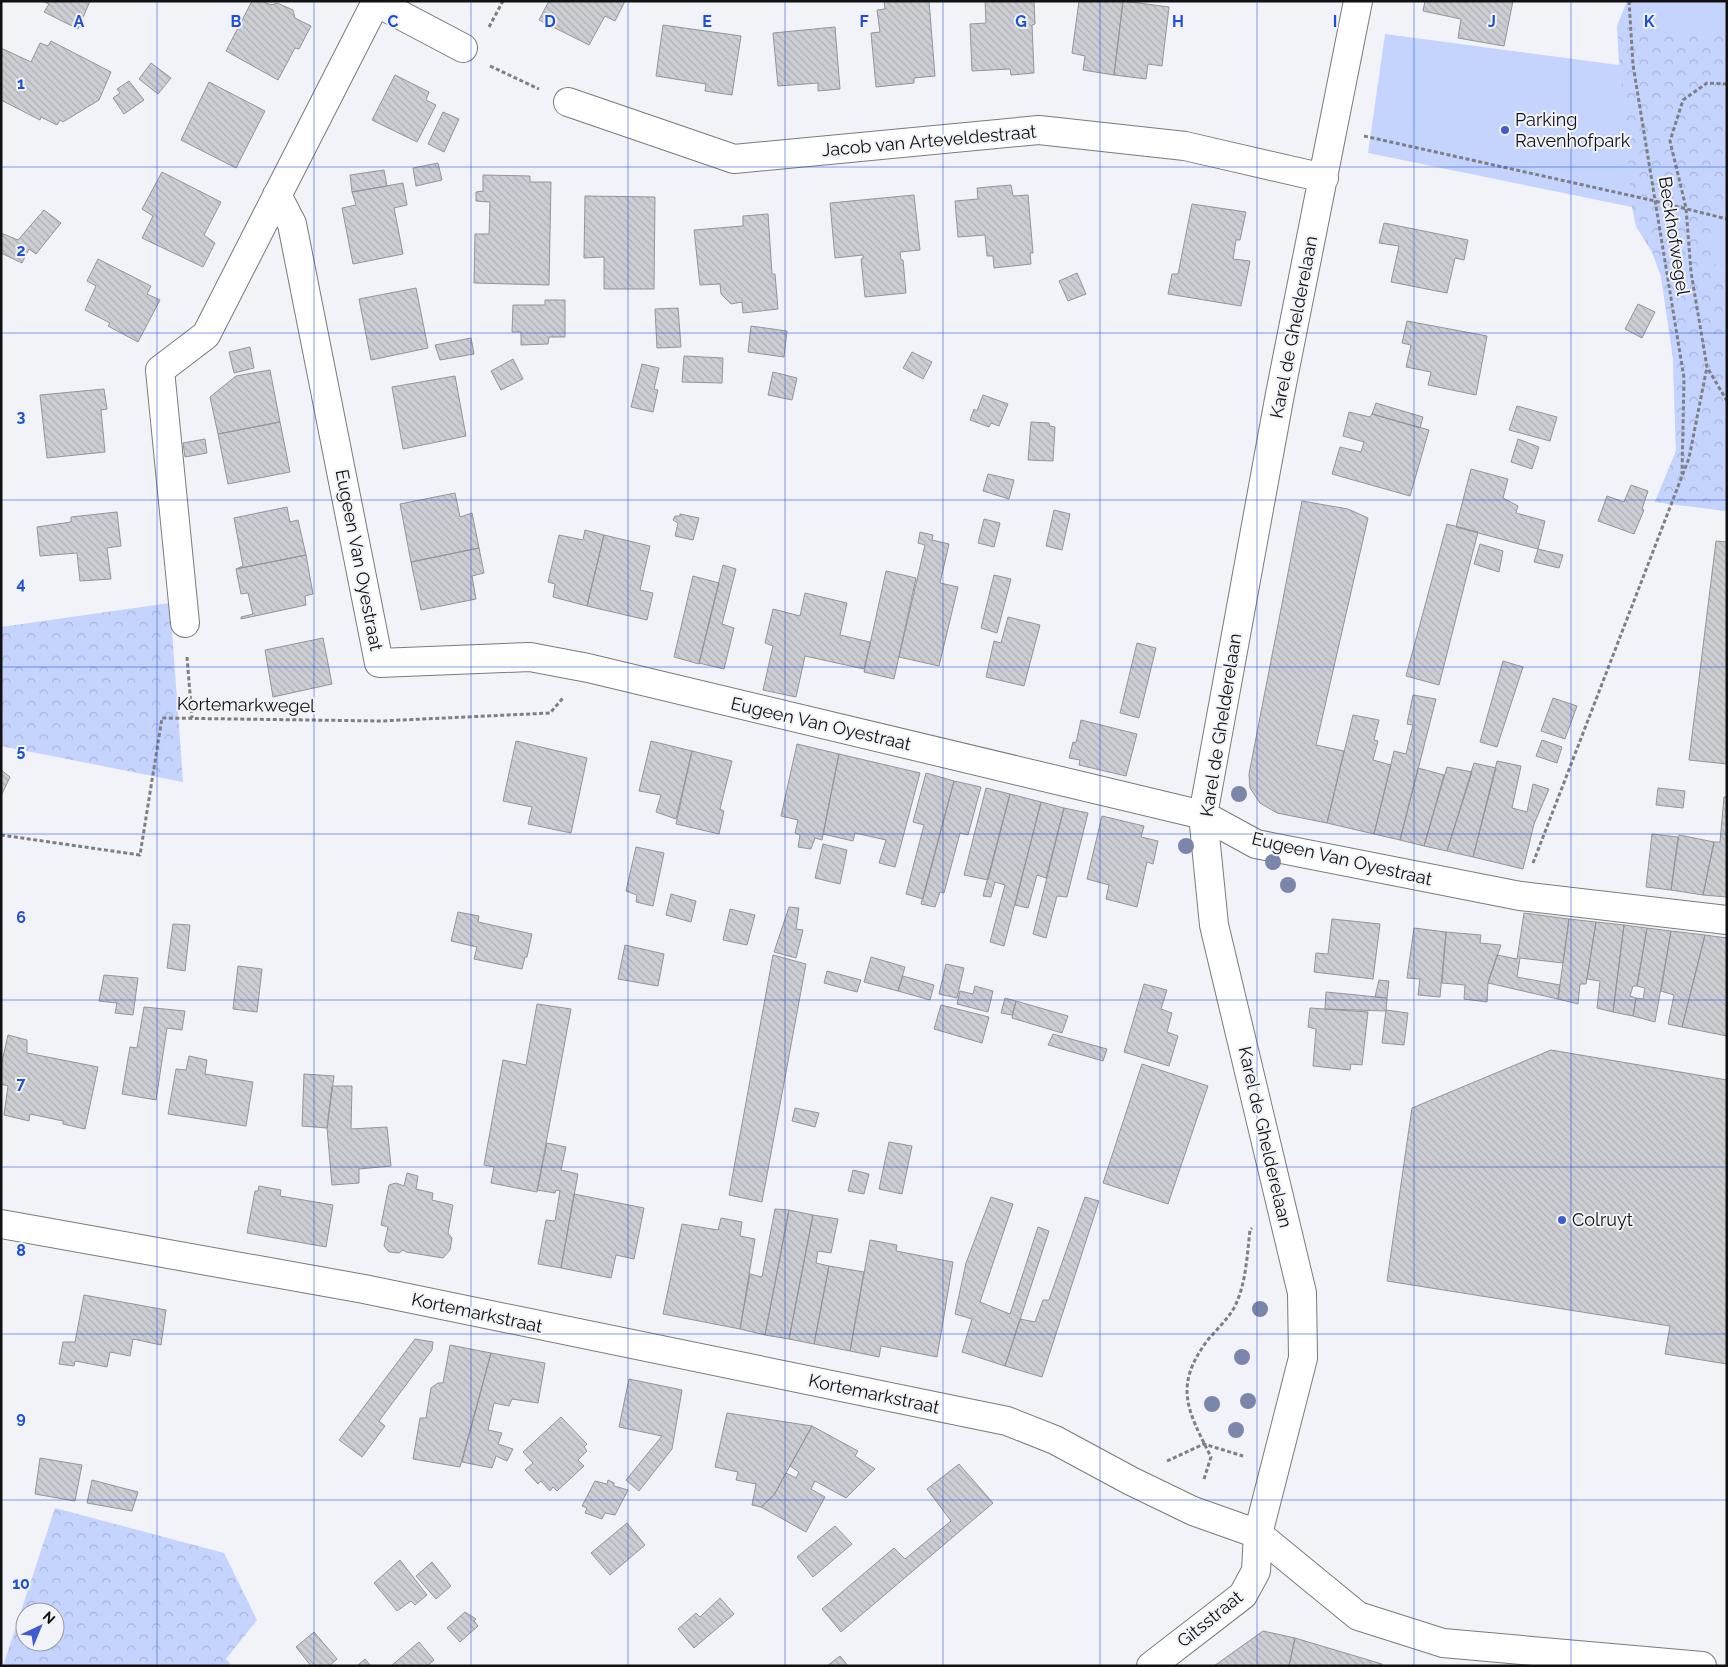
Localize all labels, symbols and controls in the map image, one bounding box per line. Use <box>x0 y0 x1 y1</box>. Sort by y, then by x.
text: A <box>74 12 85 31</box>
text: B <box>231 12 242 31</box>
text: C <box>388 12 399 31</box>
text: D <box>544 12 556 31</box>
text: E <box>702 12 712 31</box>
text: F <box>859 12 869 31</box>
text: G <box>1015 12 1027 31</box>
text: H <box>1172 12 1184 31</box>
text: I <box>1333 12 1337 31</box>
text: J <box>1488 12 1496 31</box>
text: K <box>1644 12 1655 31</box>
text: 1 <box>17 74 25 93</box>
place label: Parking Ravenhofpark <box>1515 109 1631 151</box>
street label: Jacob van Arteveldestraat <box>821 121 1037 160</box>
marker: Parking Ravenhofpark <box>1499 124 1511 136</box>
street label: Beckhofwegel <box>1655 175 1694 297</box>
street label: Karel de Ghelderelaan <box>1266 234 1322 420</box>
text: 2 <box>16 241 26 260</box>
text: 3 <box>17 407 26 426</box>
street label: Eugeen Van Oyestraat <box>332 467 387 652</box>
text: 4 <box>16 574 26 593</box>
street label: Karel de Ghelderelaan <box>1196 632 1245 818</box>
street label: Kortemarkwegel <box>177 693 315 716</box>
street label: Eugeen Van Oyestraat <box>729 693 913 754</box>
text: 5 <box>17 741 26 760</box>
street label: Eugeen Van Oyestraat <box>1250 828 1434 889</box>
text: 6 <box>16 908 26 927</box>
street label: Karel de Ghelderelaan <box>1234 1044 1297 1230</box>
text: 7 <box>17 1074 26 1093</box>
place label: Colruyt <box>1572 1209 1633 1230</box>
marker: Colruyt <box>1556 1214 1568 1226</box>
text: 8 <box>16 1241 26 1260</box>
street label: Kortemarkstraat <box>410 1288 544 1337</box>
street label: Kortemarkstraat <box>807 1369 941 1418</box>
text: 9 <box>16 1408 26 1427</box>
text: 10 <box>12 1574 30 1593</box>
street label: Gitsstraat <box>1173 1586 1247 1651</box>
north arrow <box>15 1602 65 1652</box>
text: N <box>40 1608 58 1627</box>

